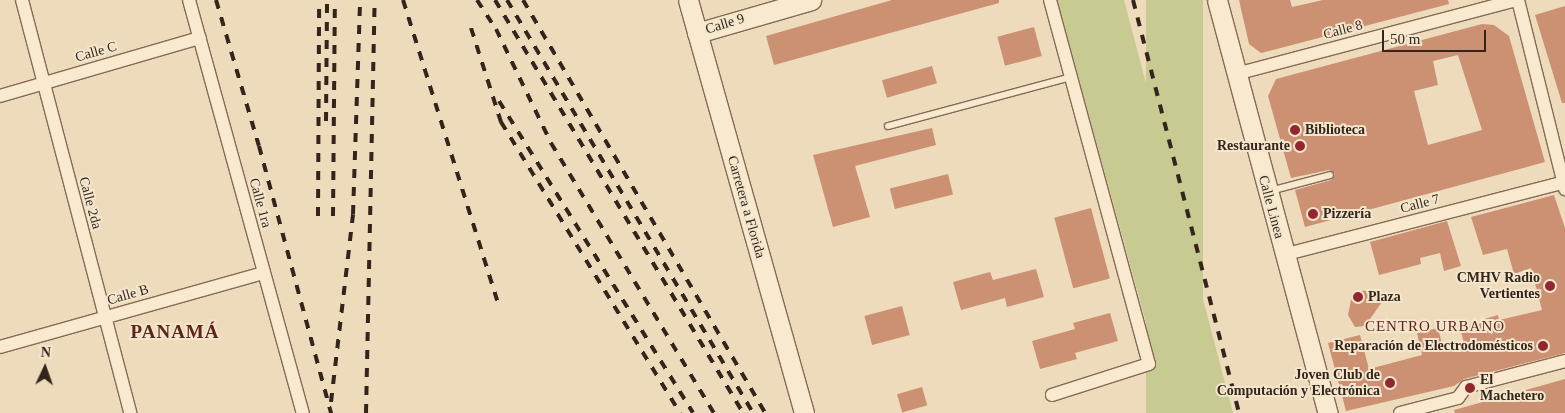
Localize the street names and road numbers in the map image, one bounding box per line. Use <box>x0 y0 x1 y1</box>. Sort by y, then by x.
street label: Calle 9 <box>703 10 747 38</box>
street label: Calle 8 <box>1321 17 1365 43</box>
street label: Calle C <box>73 38 119 66</box>
street label: Carretera a Florida <box>723 154 769 260</box>
street label: Calle Linea <box>1254 173 1288 241</box>
street label: Calle 2da <box>75 175 105 231</box>
street label: Calle 1ra <box>245 176 275 230</box>
street label: Calle 7 <box>1398 191 1442 217</box>
street label: Calle B <box>105 281 151 309</box>

